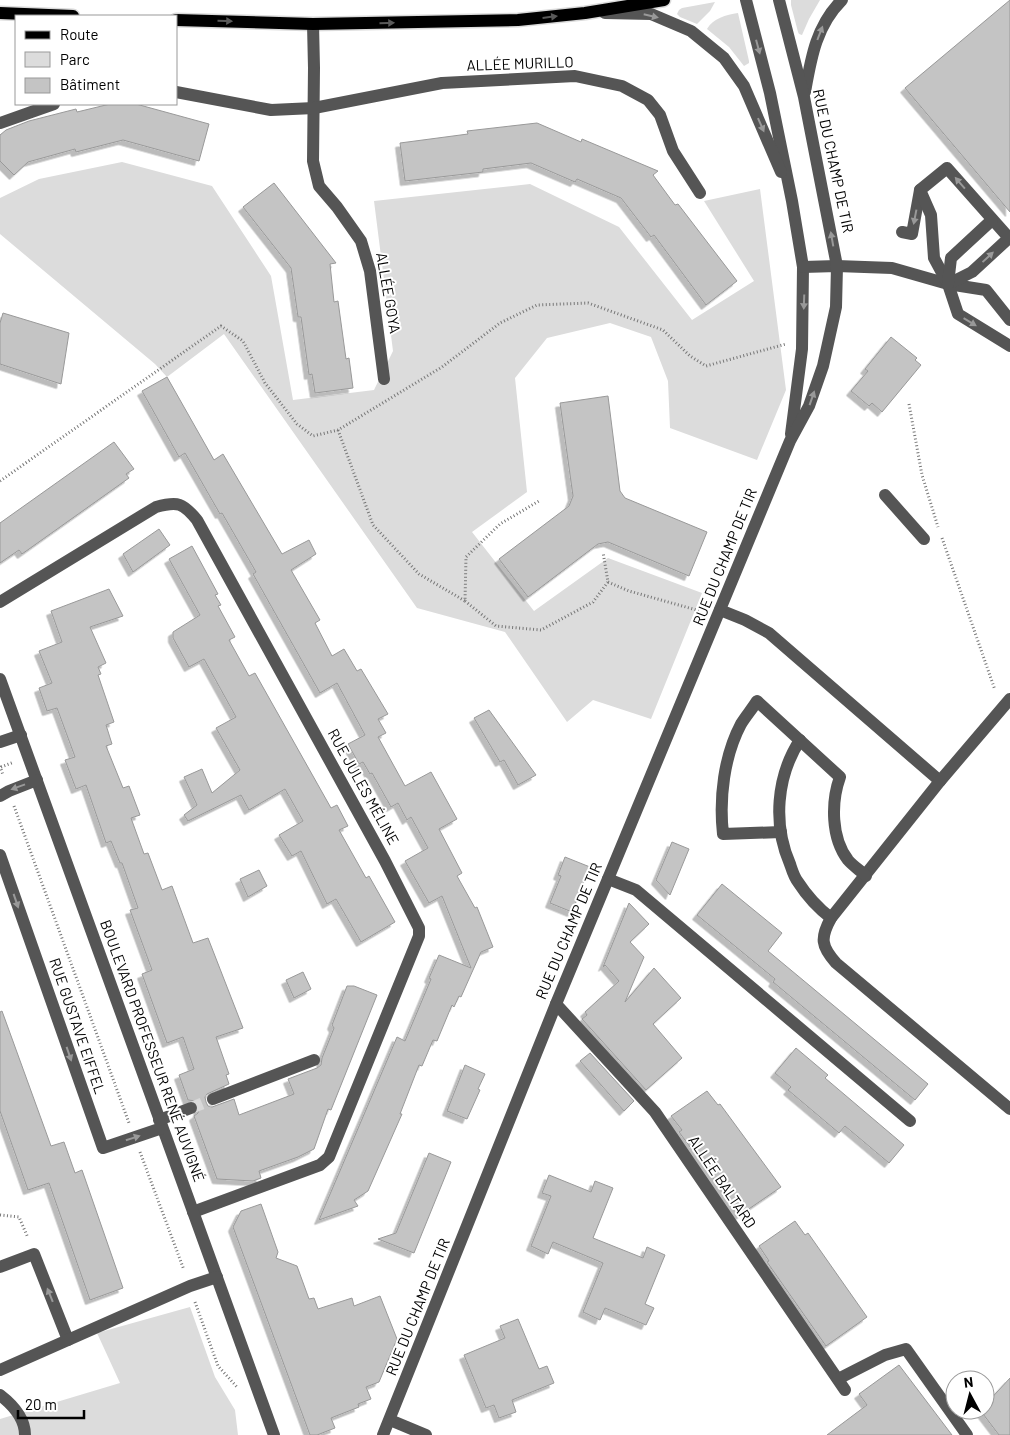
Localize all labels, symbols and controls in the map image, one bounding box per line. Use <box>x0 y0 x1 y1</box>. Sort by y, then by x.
one-way arrow <box>643 12 658 20</box>
one-way arrow <box>542 13 558 21</box>
legend <box>15 15 178 105</box>
one-way arrow <box>217 18 233 26</box>
one-way arrow <box>380 19 396 27</box>
text: Route <box>60 25 99 43</box>
one-way arrow <box>816 25 824 40</box>
one-way arrow <box>755 40 763 55</box>
text: Parc <box>60 50 90 68</box>
street label: ALLÉE MURILLO <box>466 52 574 74</box>
text: Bâtiment <box>60 75 120 93</box>
street label: RUE DU CHAMP DE TIR <box>810 87 858 234</box>
one-way arrow <box>758 118 766 132</box>
one-way arrow <box>954 177 966 189</box>
one-way arrow <box>911 209 919 225</box>
one-way arrow <box>828 231 836 247</box>
street label: ALLÉE GOYA <box>373 251 405 335</box>
one-way arrow <box>982 251 994 263</box>
one-way arrow <box>799 294 807 310</box>
one-way arrow <box>964 317 977 326</box>
one-way arrow <box>808 390 816 405</box>
street label: RUE DU CHAMP DE TIR <box>688 485 760 628</box>
street label: RUE JULES MÉLINE <box>325 725 403 848</box>
one-way arrow <box>10 783 25 791</box>
street label: RUE DU CHAMP DE TIR <box>531 860 605 1002</box>
one-way arrow <box>12 894 20 909</box>
street label: BOULEVARD PROFESSEUR RENÉ AUVIGNÉ <box>97 917 209 1184</box>
street label: RUE GUSTAVE EIFFEL <box>46 955 110 1096</box>
one-way arrow <box>66 1047 73 1062</box>
street label: ALLÉE BALTARD <box>685 1132 760 1231</box>
one-way arrow <box>125 1134 140 1142</box>
street label: RUE DU CHAMP DE TIR <box>381 1235 453 1378</box>
one-way arrow <box>46 1287 54 1302</box>
north arrow <box>945 1370 995 1420</box>
text: N <box>963 1373 974 1391</box>
scale bar <box>18 1388 84 1420</box>
text: 20 m <box>25 1395 57 1413</box>

